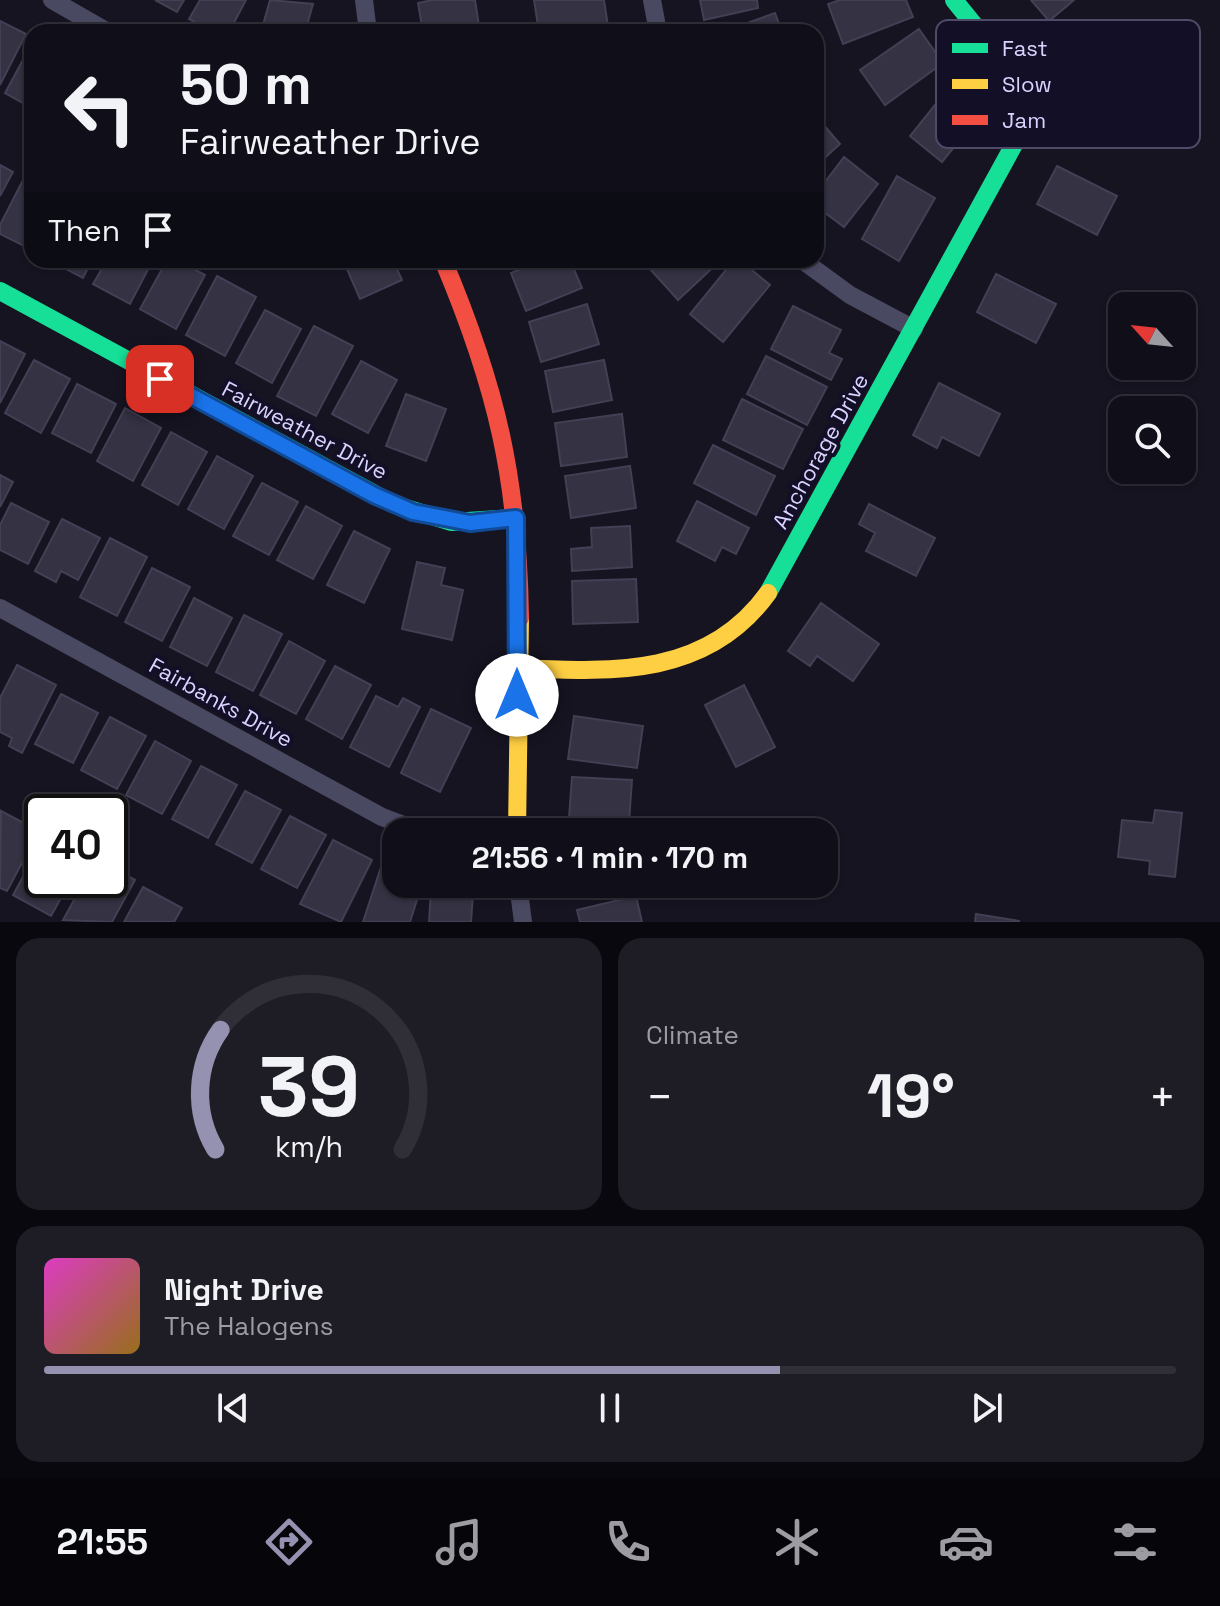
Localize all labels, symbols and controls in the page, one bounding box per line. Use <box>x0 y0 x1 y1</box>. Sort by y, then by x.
legend <box>936 20 1200 148</box>
text: Fast <box>1002 34 1048 62</box>
text: 50 m <box>180 49 312 120</box>
icon: left <box>48 56 152 160</box>
text: Slow <box>1002 70 1052 98</box>
text: Jam <box>1002 106 1046 134</box>
text: Fairweather Drive <box>180 119 481 165</box>
icon: arrive <box>136 208 180 252</box>
text: Then <box>48 211 120 250</box>
north arrow <box>1108 292 1196 380</box>
map controls <box>1108 292 1196 484</box>
pin <box>126 345 194 413</box>
icon: arrive <box>138 357 182 401</box>
street label: Anchorage Drive <box>766 368 874 534</box>
street label: Fairweather Drive <box>217 375 393 485</box>
button: search <box>1108 396 1196 484</box>
street label: Fairbanks Drive <box>144 651 298 753</box>
position arrow <box>475 653 559 737</box>
speed limit sign: 40 <box>24 794 128 898</box>
text: 21:56 · 1 min · 170 m <box>472 838 748 877</box>
text: Climate <box>646 1018 739 1052</box>
text: 39 <box>258 1034 360 1140</box>
text: 19° <box>867 1058 955 1135</box>
text: − <box>646 1069 673 1125</box>
text: + <box>1149 1069 1176 1125</box>
text: km/h <box>275 1129 343 1165</box>
text: Night Drive <box>164 1270 324 1309</box>
text: The Halogens <box>164 1309 333 1343</box>
icon: previous <box>211 1386 255 1430</box>
icon: pause <box>588 1386 632 1430</box>
icon: next <box>965 1386 1009 1430</box>
icon: directions <box>261 1514 317 1570</box>
icon: music <box>431 1514 487 1570</box>
icon: phone <box>600 1514 656 1570</box>
icon: climate <box>769 1514 825 1570</box>
icon: car <box>938 1514 994 1570</box>
icon: filters <box>1107 1514 1163 1570</box>
text: 21:55 <box>57 1519 148 1565</box>

